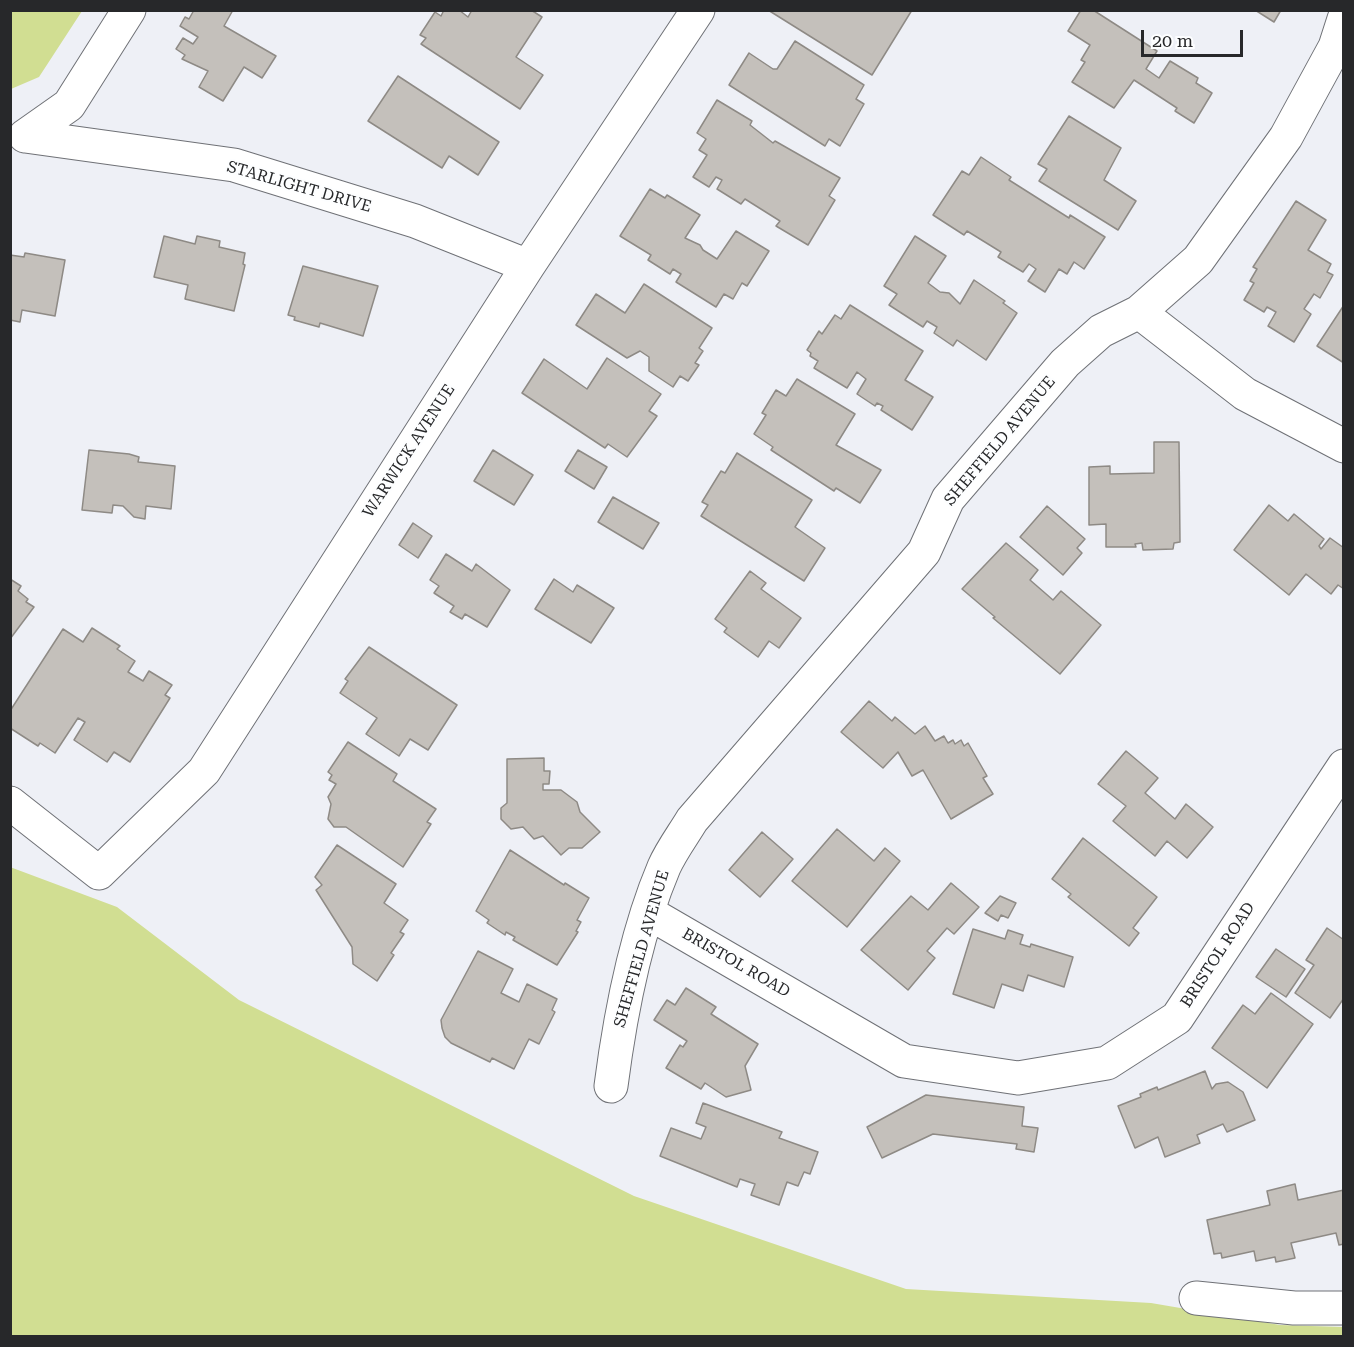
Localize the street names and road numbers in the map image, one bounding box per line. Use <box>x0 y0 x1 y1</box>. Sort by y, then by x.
street label: STARLIGHT DRIVE <box>225 157 373 217</box>
street label: SHEFFIELD AVENUE <box>940 372 1060 510</box>
street label: WARWICK AVENUE <box>359 381 459 521</box>
street label: SHEFFIELD AVENUE <box>610 868 674 1030</box>
street label: BRISTOL ROAD <box>1177 899 1259 1011</box>
street label: BRISTOL ROAD <box>679 924 793 1002</box>

